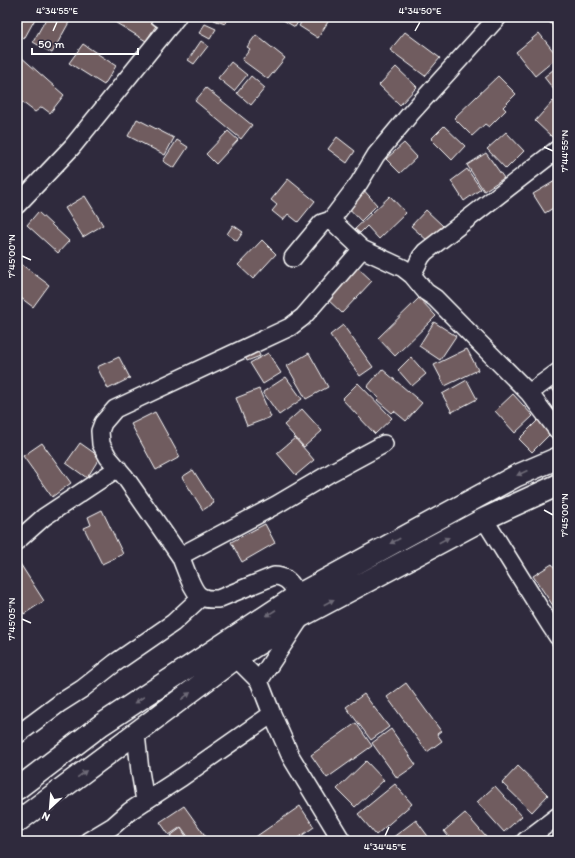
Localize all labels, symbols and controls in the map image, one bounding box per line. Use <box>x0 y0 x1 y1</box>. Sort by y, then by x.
text: 4°34'55"E <box>36 4 78 17</box>
text: 4°34'50"E <box>399 4 442 17</box>
scale bar <box>32 30 138 56</box>
text: 50 m <box>38 37 64 51</box>
text: 7°44'55"N <box>558 129 571 172</box>
text: 7°45'00"N <box>5 234 18 278</box>
one-way arrow <box>516 471 528 477</box>
text: 7°45'00"N <box>558 493 571 537</box>
one-way arrow <box>438 537 450 543</box>
one-way arrow <box>390 538 401 545</box>
text: 7°45'05"N <box>5 597 18 640</box>
one-way arrow <box>324 598 335 605</box>
one-way arrow <box>266 609 276 617</box>
one-way arrow <box>181 692 191 700</box>
one-way arrow <box>133 696 144 704</box>
one-way arrow <box>77 770 87 778</box>
north arrow <box>30 788 70 828</box>
text: N <box>40 809 52 824</box>
text: 4°34'45"E <box>364 840 407 853</box>

